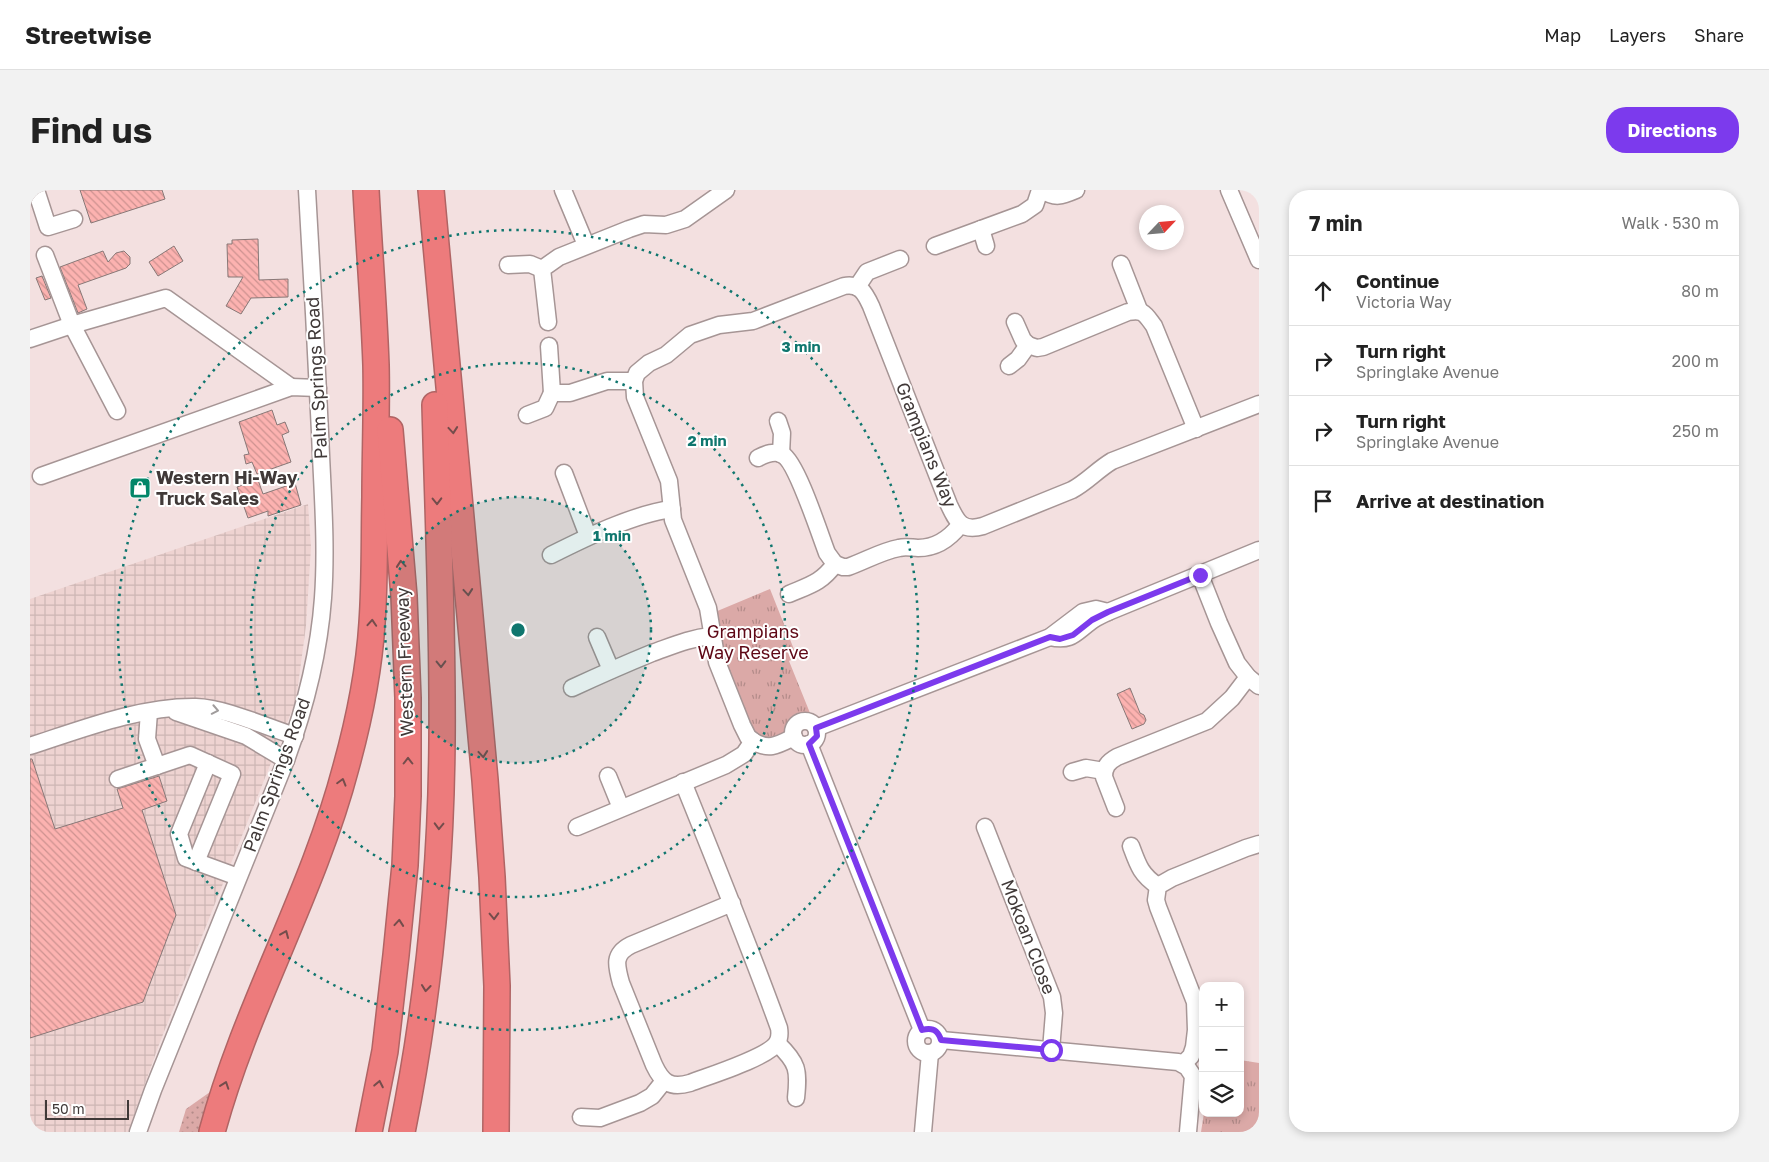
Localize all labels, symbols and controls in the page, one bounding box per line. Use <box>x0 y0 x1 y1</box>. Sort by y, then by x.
text: Streetwise <box>25 20 152 49</box>
text: Map <box>1544 24 1581 46</box>
text: Layers <box>1609 24 1666 46</box>
text: Share <box>1694 24 1744 46</box>
button: Directions <box>1606 107 1739 153</box>
text: Find us <box>30 109 152 151</box>
north arrow <box>1139 205 1184 250</box>
text: 7 min <box>1309 210 1363 236</box>
text: Walk · 530 m <box>1622 213 1719 233</box>
text: Continue <box>1356 269 1439 292</box>
icon: ahead <box>1309 277 1337 305</box>
text: 80 m <box>1681 281 1719 301</box>
text: Victoria Way <box>1356 292 1452 312</box>
street label: Palm Springs Road <box>301 296 331 460</box>
text: 3 min <box>781 337 821 355</box>
text: Turn right <box>1356 339 1446 362</box>
icon: right <box>1309 347 1337 375</box>
text: 200 m <box>1672 351 1719 371</box>
text: Springlake Avenue <box>1356 362 1499 382</box>
street label: Grampians Way <box>892 379 962 511</box>
text: Turn right <box>1356 409 1446 432</box>
icon: right <box>1309 417 1337 445</box>
text: 250 m <box>1672 421 1719 441</box>
one-way arrow <box>447 427 458 435</box>
text: 2 min <box>687 431 727 449</box>
text: Springlake Avenue <box>1356 432 1499 452</box>
place label: Western Hi-Way Truck Sales <box>156 466 298 509</box>
shop icon: Western Hi-Way Truck Sales <box>128 476 152 500</box>
icon: arrive <box>1309 487 1337 515</box>
text: Arrive at destination <box>1356 489 1544 512</box>
one-way arrow <box>432 498 442 505</box>
text: 1 min <box>593 526 631 544</box>
one-way arrow <box>396 559 407 567</box>
route end <box>1189 564 1212 587</box>
street label: Western Freeway <box>390 587 418 737</box>
one-way arrow <box>462 588 473 596</box>
one-way arrow <box>366 618 377 626</box>
park label: Grampians Way Reserve <box>697 620 809 663</box>
centre of rings <box>509 621 527 639</box>
one-way arrow <box>436 660 446 668</box>
street label: Palm Springs Road <box>238 694 314 855</box>
one-way arrow <box>211 705 220 715</box>
one-way arrow <box>477 750 488 758</box>
one-way arrow <box>403 757 413 764</box>
one-way arrow <box>336 778 347 786</box>
one-way arrow <box>433 822 444 830</box>
street label: Mokoan Close <box>997 876 1061 997</box>
one-way arrow <box>488 912 499 920</box>
one-way arrow <box>394 919 405 927</box>
one-way arrow <box>279 930 290 939</box>
map controls <box>1199 982 1244 1117</box>
button: + <box>1199 982 1244 1027</box>
one-way arrow <box>421 984 432 992</box>
button: − <box>1199 1027 1244 1072</box>
route start <box>1040 1039 1063 1062</box>
button: layers <box>1199 1072 1244 1117</box>
one-way arrow <box>373 1080 383 1089</box>
one-way arrow <box>220 1081 230 1090</box>
scale bar <box>45 1097 129 1120</box>
text: 50 m <box>52 1100 85 1117</box>

